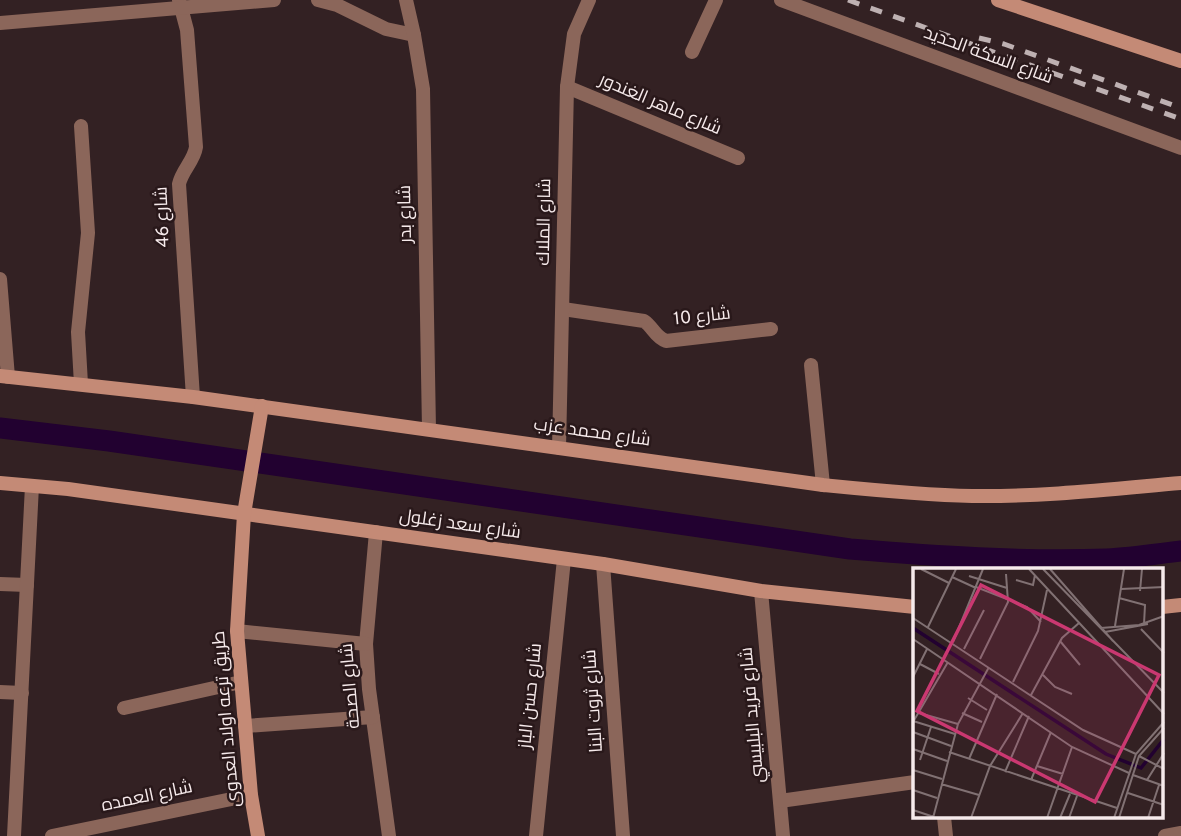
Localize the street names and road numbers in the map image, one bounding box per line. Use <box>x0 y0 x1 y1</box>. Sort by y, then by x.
street label: شارع السكة الحديد <box>920 22 1056 90</box>
street label: شارع ماهر الغندور <box>594 69 725 141</box>
street label: شارع الملاك <box>533 178 557 266</box>
street label: شارع بدر <box>394 185 418 244</box>
street label: شارع 46 <box>150 186 176 248</box>
street label: شارع 10 <box>672 303 732 331</box>
street label: شارع محمد عزب <box>532 413 652 453</box>
street label: شارع سعد زغلول <box>398 505 522 545</box>
street label: طريق ترعه اولاد العدوى <box>208 630 246 808</box>
street label: شارع الصحة <box>336 642 366 730</box>
street label: شارع حسن الباز <box>514 642 548 751</box>
street label: شارع فريد البلبيسي <box>736 646 770 784</box>
street label: شارع ثروت البنا <box>579 649 609 753</box>
street label: شارع العمده <box>99 776 195 818</box>

